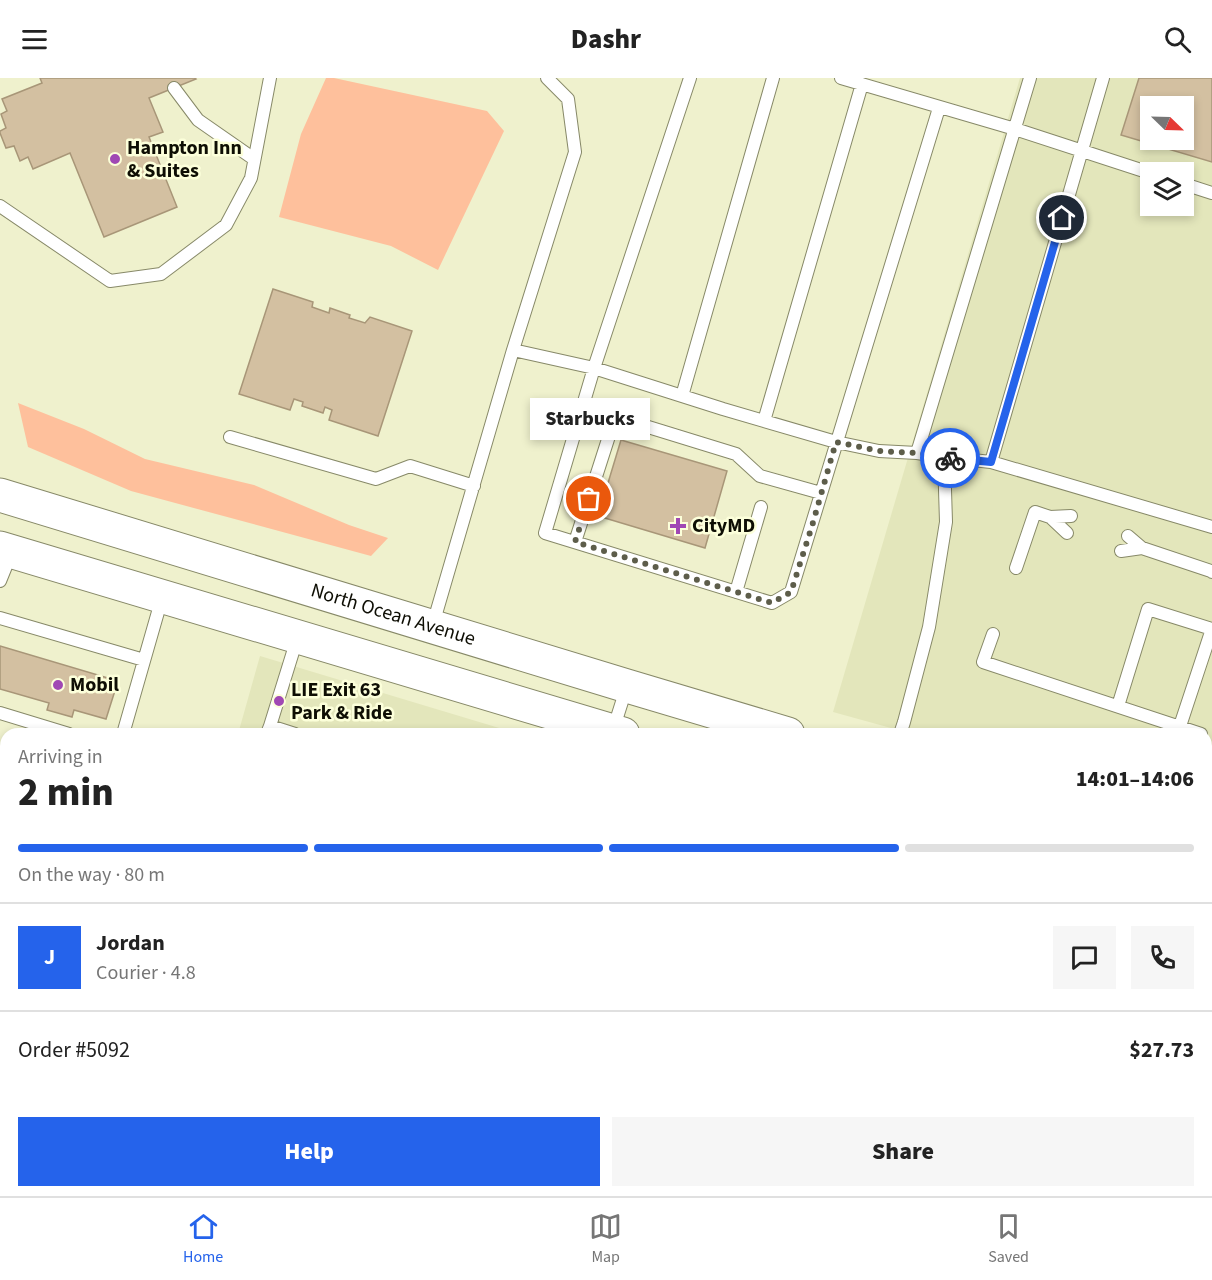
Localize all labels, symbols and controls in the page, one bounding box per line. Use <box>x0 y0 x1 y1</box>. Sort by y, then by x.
text: Dashr <box>571 20 641 59</box>
icon: menu <box>18 23 51 56</box>
icon: search <box>1161 23 1194 56</box>
north arrow <box>1140 96 1194 150</box>
map controls <box>1140 96 1194 216</box>
place label: Hampton Inn & Suites <box>127 134 242 185</box>
marker: Hampton Inn & Suites <box>108 152 122 166</box>
button: layers <box>1140 162 1194 216</box>
pin <box>1036 192 1087 243</box>
icon: home <box>1045 201 1078 234</box>
callout: Starbucks <box>529 397 649 439</box>
text: Starbucks <box>545 405 635 433</box>
courier <box>920 428 980 488</box>
icon: bike <box>934 442 967 475</box>
pin <box>563 473 614 524</box>
icon: bag <box>572 482 605 515</box>
place label: CityMD <box>692 512 755 540</box>
marker: CityMD <box>669 517 687 535</box>
street label: North Ocean Avenue <box>307 576 479 653</box>
place label: Mobil <box>70 671 119 699</box>
place label: LIE Exit 63 Park & Ride <box>291 676 393 727</box>
marker: Mobil <box>51 678 65 692</box>
marker: LIE Exit 63 Park & Ride <box>272 694 286 708</box>
text: Arriving in <box>18 743 103 771</box>
text: 14:01–14:06 <box>1076 763 1194 795</box>
text: 2 min <box>18 765 114 821</box>
text: On the way · 80 m <box>18 861 165 889</box>
button: chat <box>1053 926 1116 989</box>
button: phone <box>1131 926 1194 989</box>
text: Jordan <box>96 927 165 959</box>
text: J <box>44 941 55 973</box>
text: Courier · 4.8 <box>96 959 196 987</box>
text: Order #5092 <box>18 1034 130 1066</box>
text: $27.73 <box>1129 1034 1194 1066</box>
button: Help <box>18 1117 600 1186</box>
button: Share <box>612 1117 1194 1186</box>
tab: Home <box>183 1210 223 1268</box>
tab: Map <box>589 1210 622 1268</box>
tab: Saved <box>988 1210 1029 1268</box>

